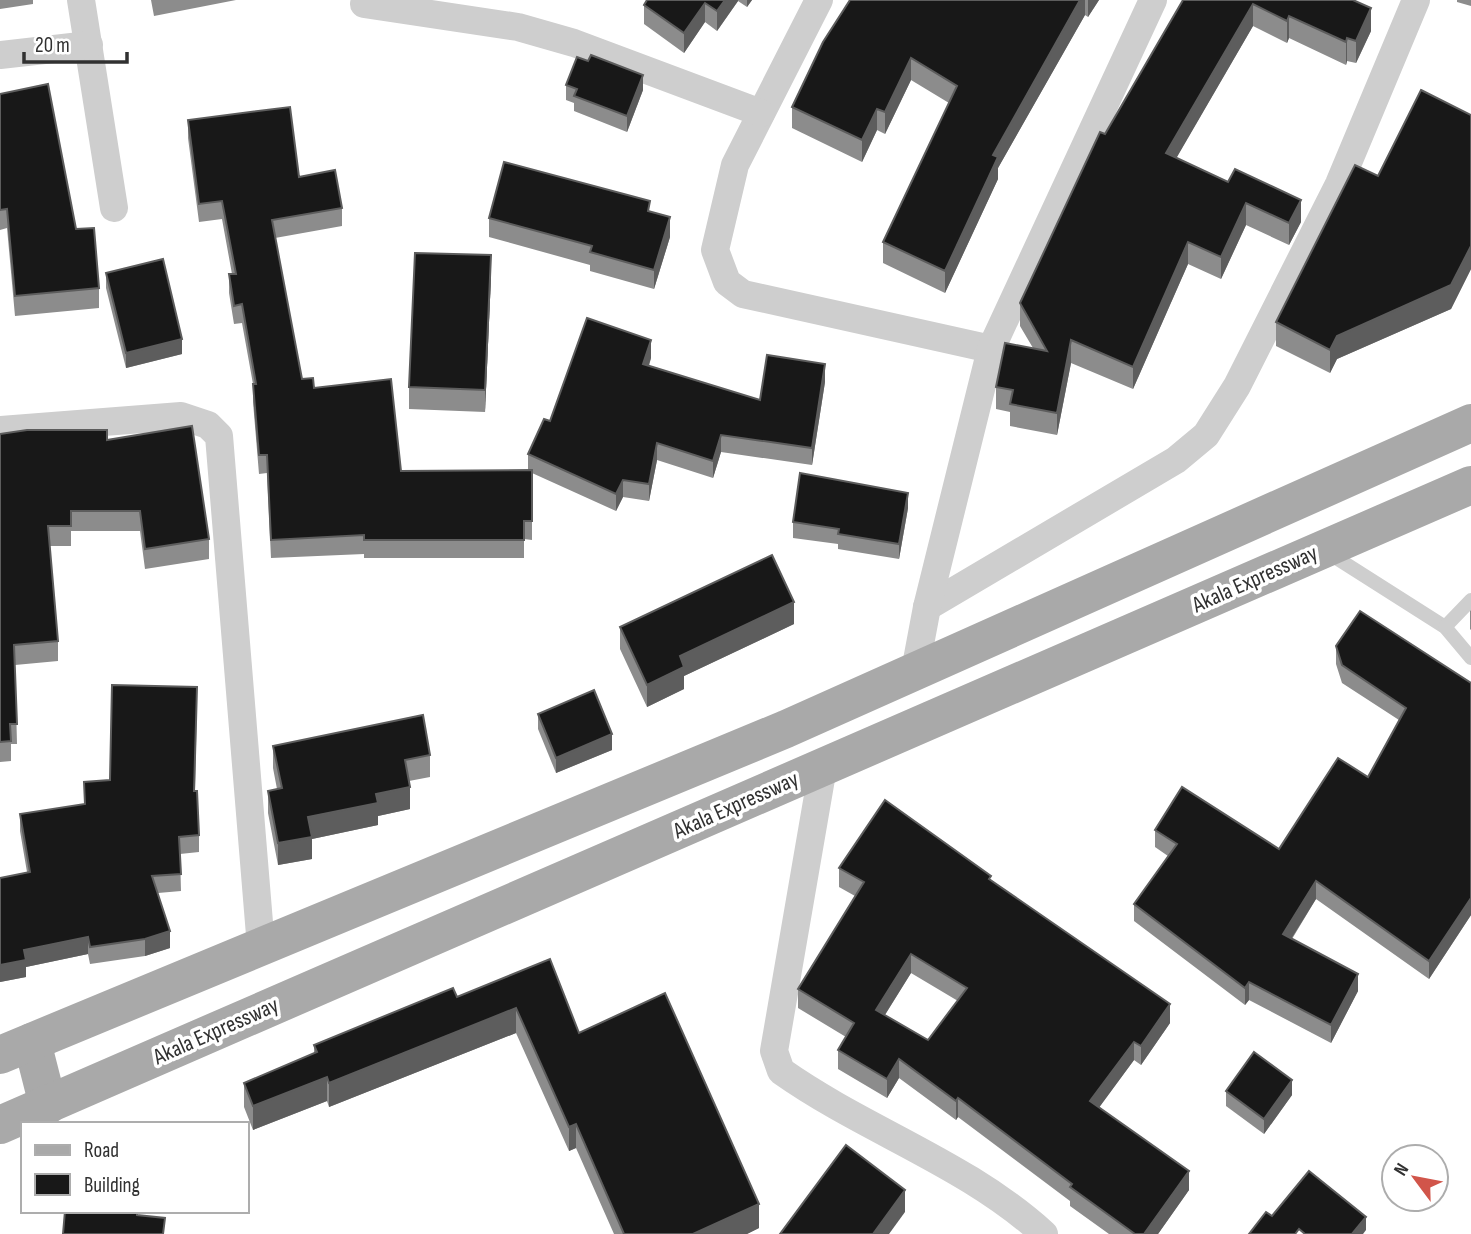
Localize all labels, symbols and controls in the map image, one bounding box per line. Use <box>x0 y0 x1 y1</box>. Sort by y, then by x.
scale bar <box>24 21 128 65</box>
text: 20 m <box>35 33 70 58</box>
street label: Akala Expressway <box>1187 539 1322 619</box>
street label: Akala Expressway <box>668 765 803 845</box>
street label: Akala Expressway <box>148 991 283 1071</box>
legend <box>21 1122 248 1213</box>
text: Road <box>84 1138 119 1163</box>
north arrow <box>1380 1143 1450 1213</box>
text: N <box>1389 1159 1414 1180</box>
text: Building <box>84 1173 140 1198</box>

